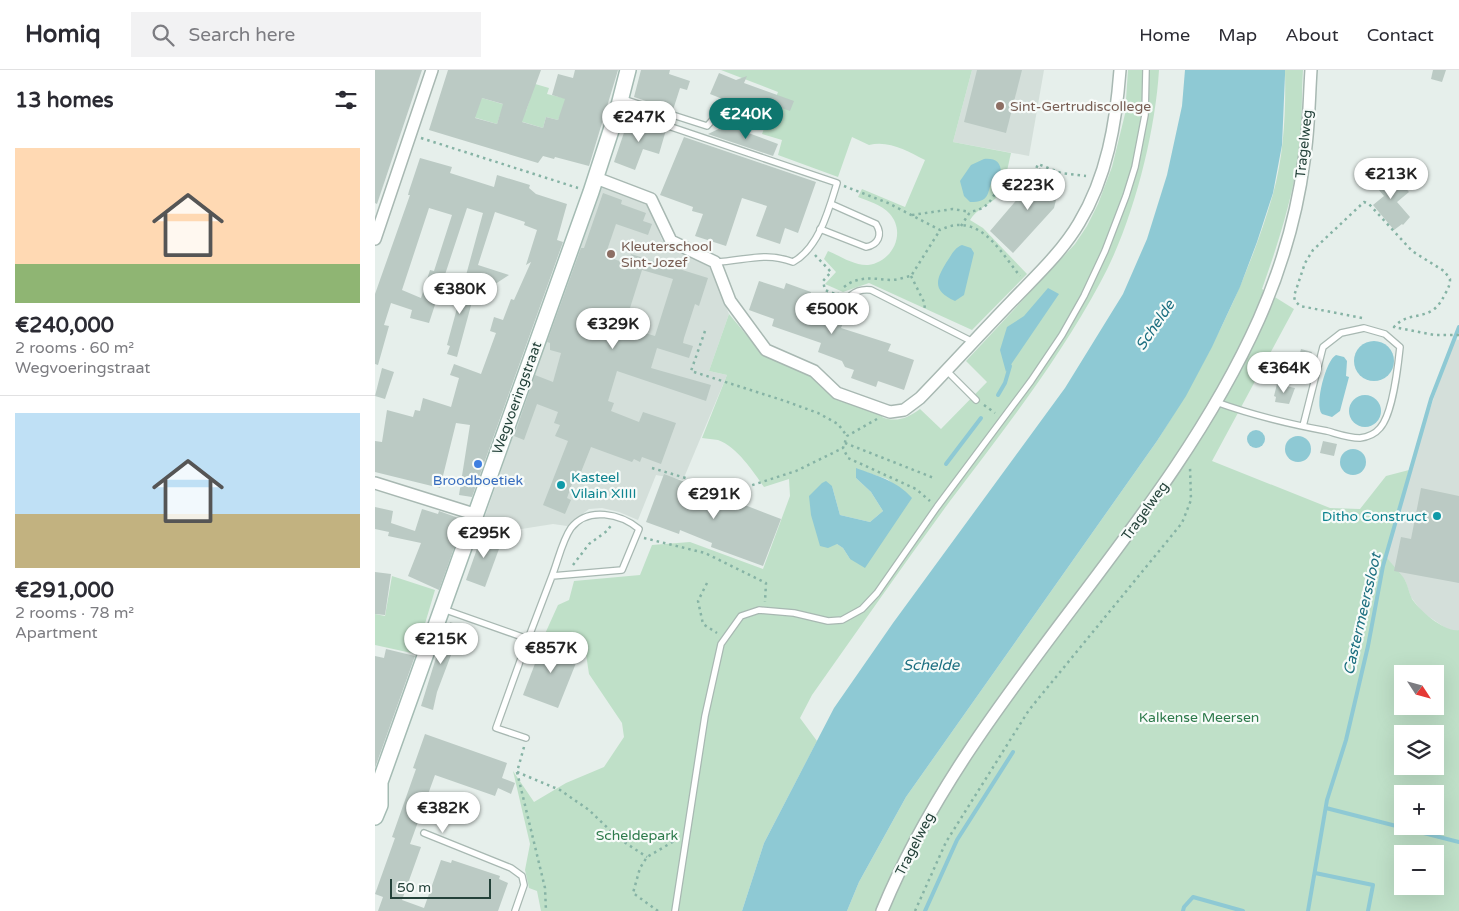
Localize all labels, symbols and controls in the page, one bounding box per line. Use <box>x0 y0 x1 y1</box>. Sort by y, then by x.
search box <box>131 12 481 57</box>
text: Homiq <box>25 20 101 49</box>
icon: search <box>149 21 177 49</box>
text: Search here <box>189 24 295 46</box>
text: Home <box>1139 24 1190 46</box>
text: Map <box>1218 24 1257 46</box>
text: About <box>1285 24 1339 46</box>
text: Contact <box>1367 24 1434 46</box>
icon: filters <box>332 86 360 114</box>
text: 13 homes <box>15 88 114 113</box>
pin: €240K <box>711 98 781 140</box>
place label: Sint-Gertrudiscollege <box>1010 98 1151 115</box>
pin: €247K <box>604 100 674 143</box>
marker: Sint-Gertrudiscollege <box>994 100 1006 112</box>
text: €240K <box>720 104 772 124</box>
text: €247K <box>613 107 665 127</box>
street label: Tragelweg <box>1292 109 1316 179</box>
pin: €213K <box>1356 158 1426 200</box>
text: €213K <box>1365 164 1417 184</box>
pin: €223K <box>993 168 1063 211</box>
text: €223K <box>1002 175 1054 195</box>
icon: home <box>143 180 233 270</box>
place label: Kleuterschool Sint-Jozef <box>621 238 712 271</box>
marker: Kleuterschool Sint-Jozef <box>605 248 617 260</box>
pin: €380K <box>425 272 495 315</box>
text: €380K <box>434 279 486 299</box>
pin: €500K <box>797 292 867 335</box>
water label: Schelde <box>1132 295 1179 353</box>
text: €500K <box>806 299 858 319</box>
pin: €329K <box>578 308 648 350</box>
text: €240,000 <box>15 313 114 338</box>
text: €329K <box>587 314 639 334</box>
text: 2 rooms · 60 m² <box>15 338 134 358</box>
street label: Wegvoeringstraat <box>489 339 545 457</box>
pin: €364K <box>1249 352 1319 394</box>
text: Wegvoeringstraat <box>15 358 150 378</box>
text: €364K <box>1258 358 1310 378</box>
icon: home <box>143 446 233 536</box>
marker: Broodboetiek <box>472 458 484 470</box>
place label: Kasteel Vilain XIIII <box>571 469 636 502</box>
place label: Broodboetiek <box>433 472 524 489</box>
pin: €291K <box>679 478 749 520</box>
street label: Tragelweg <box>1118 478 1172 544</box>
marker: Kasteel Vilain XIIII <box>555 479 567 491</box>
text: €291K <box>688 484 740 504</box>
place label: Ditho Construct <box>1322 508 1428 525</box>
marker: Ditho Construct <box>1431 510 1443 522</box>
pin: €295K <box>449 516 519 559</box>
text: €295K <box>458 523 510 543</box>
water label: Castermeerssloot <box>1339 549 1385 677</box>
text: €291,000 <box>15 578 114 603</box>
text: 2 rooms · 78 m² <box>15 603 134 623</box>
pin: €215K <box>406 622 476 665</box>
text: Apartment <box>15 623 98 643</box>
text: €215K <box>415 629 467 649</box>
pin: €857K <box>516 632 586 674</box>
text: €857K <box>525 638 577 658</box>
water label: Schelde <box>903 656 961 674</box>
north arrow <box>1394 665 1444 715</box>
map controls <box>1394 665 1444 895</box>
park label: Kalkense Meersen <box>1139 709 1259 726</box>
button: layers <box>1394 725 1444 775</box>
button: + <box>1394 785 1444 835</box>
pin: €382K <box>408 792 478 834</box>
text: €382K <box>417 798 469 818</box>
street label: Tragelweg <box>892 809 938 879</box>
park label: Scheldepark <box>596 827 679 844</box>
button: − <box>1394 845 1444 895</box>
scale bar <box>390 876 491 899</box>
text: 50 m <box>397 879 431 896</box>

